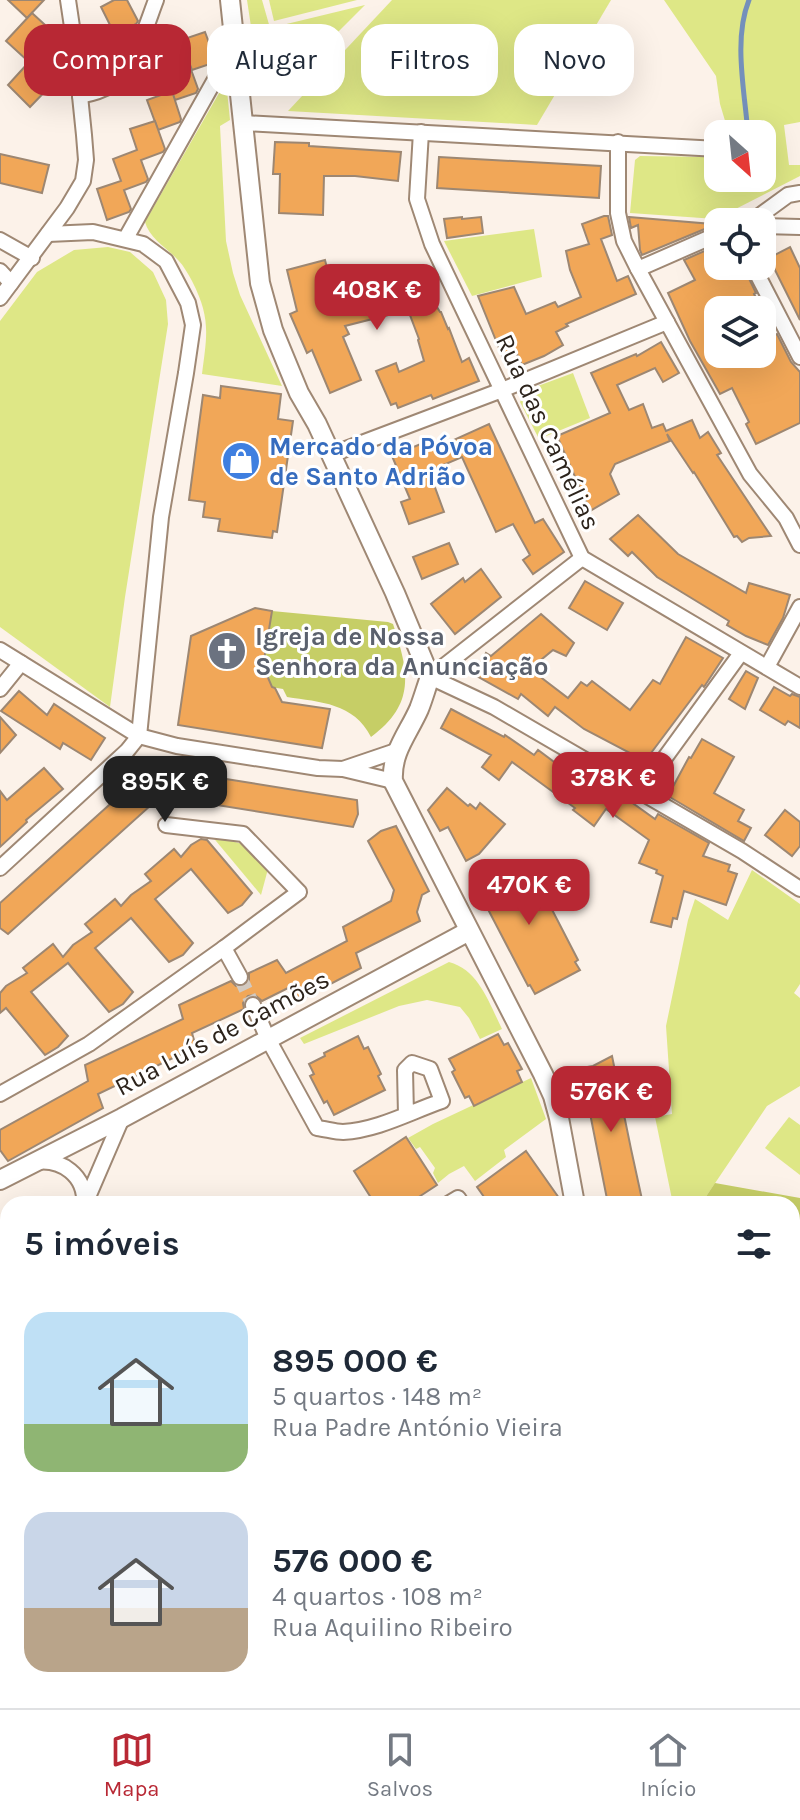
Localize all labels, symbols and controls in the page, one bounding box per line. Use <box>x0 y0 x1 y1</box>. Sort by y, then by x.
chip: Comprar <box>24 24 191 96</box>
chip: Alugar <box>207 24 345 96</box>
chip: Filtros <box>361 24 498 96</box>
chip: Novo <box>514 24 634 96</box>
north arrow <box>704 120 776 192</box>
map controls <box>704 120 776 368</box>
button: locate <box>704 208 776 280</box>
pin: 408K € <box>312 264 442 332</box>
text: 408K € <box>333 274 421 305</box>
button: layers <box>704 296 776 368</box>
street label: Rua das Camélias <box>489 329 607 535</box>
place label: Mercado da Póvoa de Santo Adrião <box>269 431 493 492</box>
shop icon: Mercado da Póvoa de Santo Adrião <box>220 440 262 482</box>
place label: Igreja de Nossa Senhora da Anunciação <box>255 621 548 682</box>
church icon: Igreja de Nossa Senhora da Anunciação <box>206 630 248 672</box>
pin: 378K € <box>548 752 678 820</box>
pin: 895K € <box>100 756 230 824</box>
text: 378K € <box>570 762 656 793</box>
text: 895K € <box>121 766 209 797</box>
pin: 470K € <box>464 859 594 927</box>
text: 470K € <box>487 869 571 900</box>
street label: Rua Luís de Camões <box>109 963 335 1103</box>
pin: 576K € <box>546 1066 676 1134</box>
text: 576K € <box>569 1076 653 1107</box>
icon: filters <box>732 1222 776 1266</box>
text: 5 imóveis <box>24 1224 180 1264</box>
text: 895 000 € <box>272 1341 438 1381</box>
icon: home <box>88 1344 184 1440</box>
text: 5 quartos · 148 m² <box>272 1381 482 1412</box>
text: Rua Padre António Vieira <box>272 1412 563 1443</box>
text: 576 000 € <box>272 1541 433 1581</box>
icon: home <box>88 1544 184 1640</box>
text: 4 quartos · 108 m² <box>272 1581 483 1612</box>
text: Rua Aquilino Ribeiro <box>272 1612 513 1643</box>
tab: Mapa <box>104 1728 159 1802</box>
tab: Salvos <box>367 1728 433 1802</box>
tab: Início <box>640 1728 696 1802</box>

